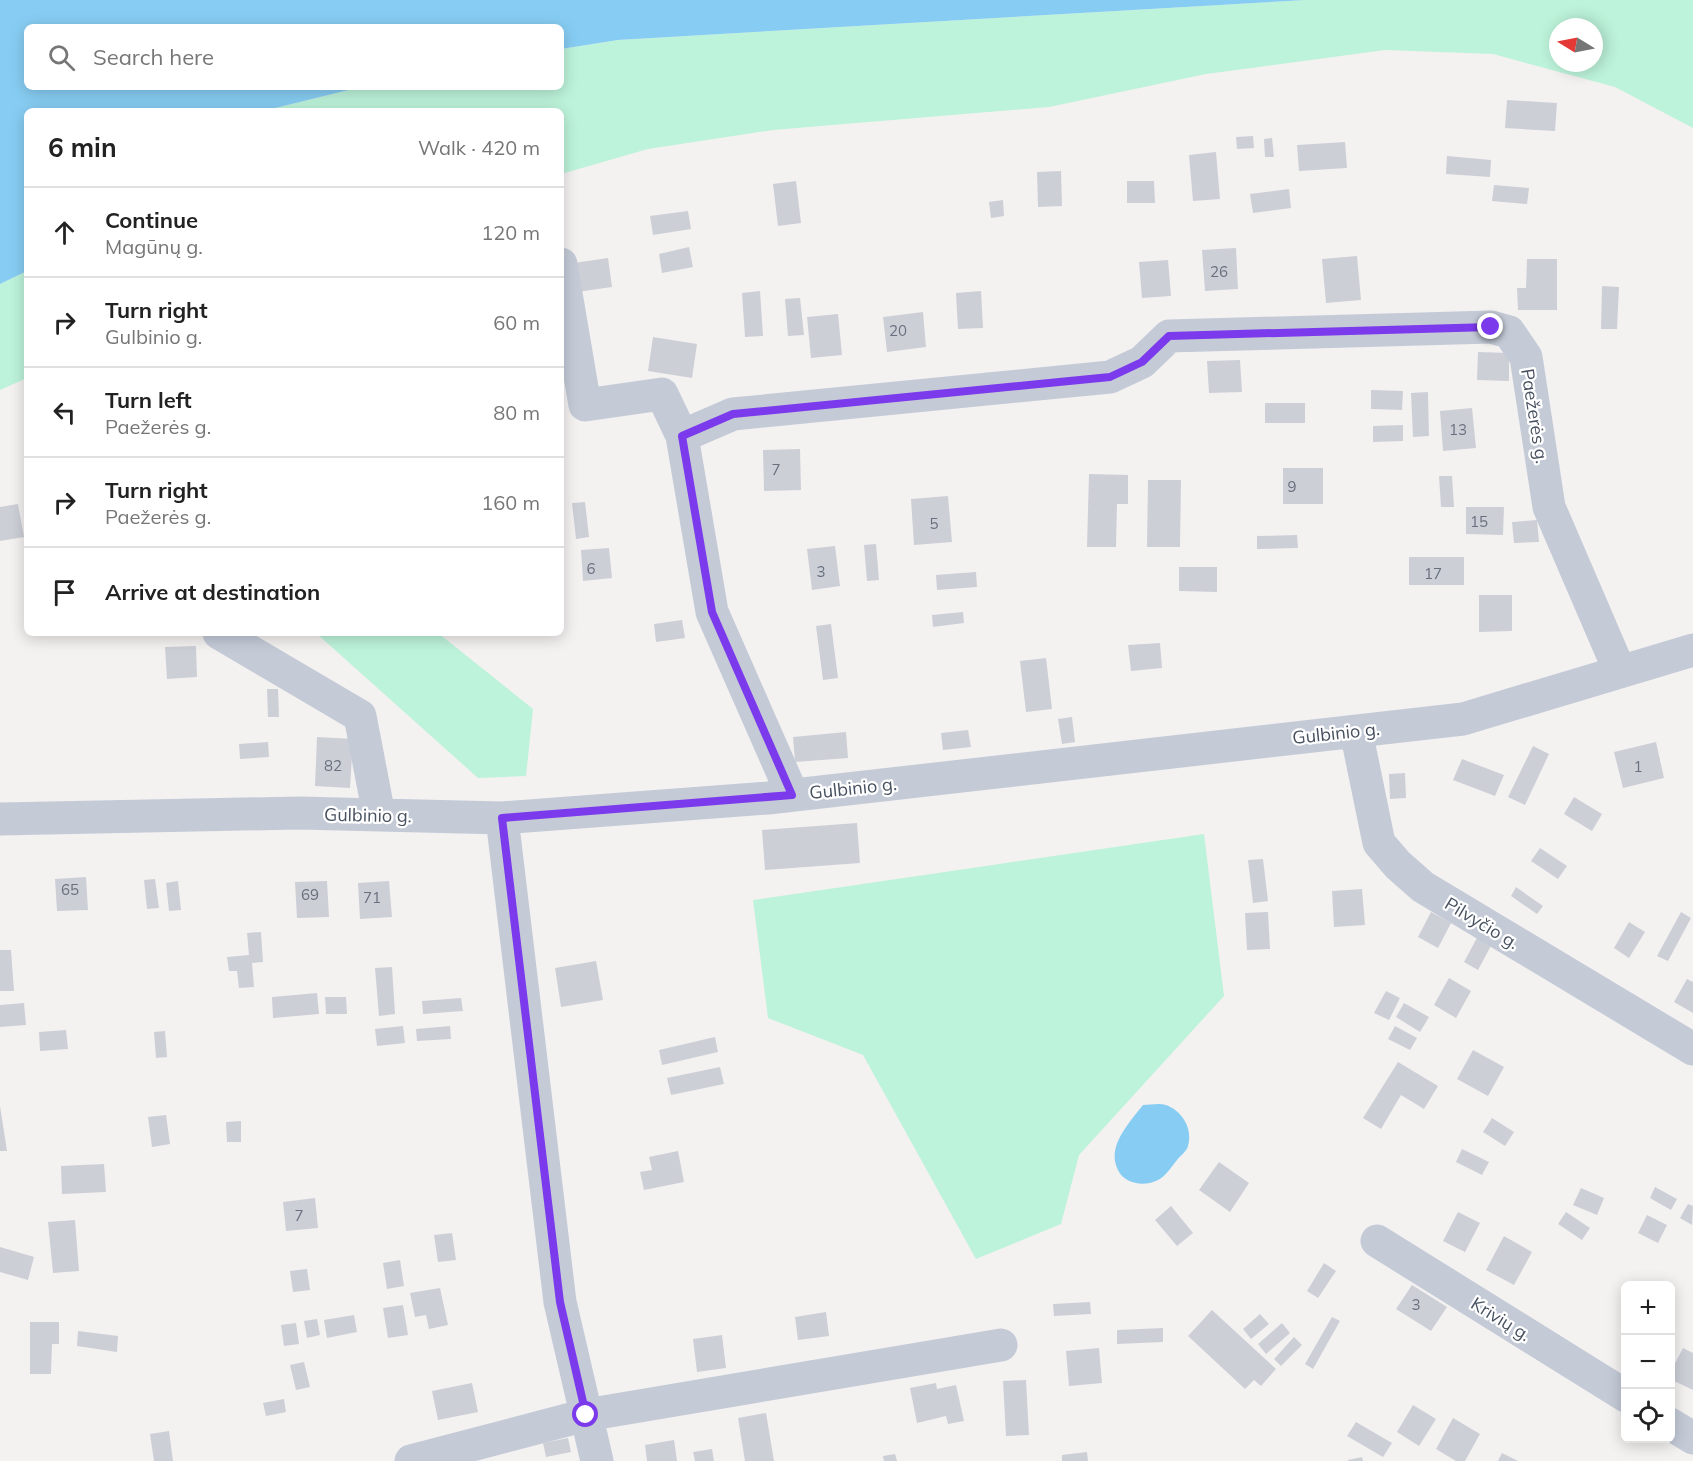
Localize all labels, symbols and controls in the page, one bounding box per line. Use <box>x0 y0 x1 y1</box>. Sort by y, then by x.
north arrow <box>1549 18 1603 72</box>
search box <box>24 24 564 90</box>
icon: search <box>45 41 78 74</box>
text: Search here <box>93 43 214 71</box>
text: 6 min <box>48 131 117 164</box>
text: Walk · 420 m <box>418 135 540 160</box>
text: Continue <box>105 206 198 234</box>
icon: ahead <box>48 216 81 249</box>
text: 120 m <box>481 220 540 245</box>
text: Magūnų g. <box>105 234 203 259</box>
house number: 26 <box>1210 262 1228 281</box>
text: Turn right <box>105 296 208 324</box>
icon: right <box>48 306 81 339</box>
text: 60 m <box>493 310 540 335</box>
route end <box>1477 313 1503 339</box>
house number: 20 <box>889 321 907 340</box>
text: Gulbinio g. <box>105 324 202 349</box>
street label: Paežerės g. <box>1516 367 1554 465</box>
text: Turn left <box>105 386 192 414</box>
icon: left <box>48 396 81 429</box>
text: 80 m <box>493 400 540 425</box>
text: Paežerės g. <box>105 414 211 439</box>
house number: 13 <box>1449 420 1467 439</box>
house number: 7 <box>771 460 781 479</box>
text: Turn right <box>105 476 208 504</box>
house number: 9 <box>1287 477 1297 496</box>
icon: right <box>48 486 81 519</box>
text: 160 m <box>481 490 540 515</box>
text: Paežerės g. <box>105 504 211 529</box>
house number: 15 <box>1470 512 1488 531</box>
house number: 5 <box>929 514 939 533</box>
house number: 6 <box>586 559 596 578</box>
house number: 3 <box>816 562 826 581</box>
house number: 17 <box>1424 564 1442 583</box>
icon: arrive <box>48 576 81 609</box>
text: Arrive at destination <box>105 578 320 606</box>
street label: Gulbinio g. <box>1291 717 1381 749</box>
house number: 82 <box>324 756 342 775</box>
house number: 1 <box>1633 757 1643 776</box>
street label: Gulbinio g. <box>808 772 898 804</box>
street label: Gulbinio g. <box>324 803 412 827</box>
house number: 65 <box>61 880 79 899</box>
house number: 69 <box>301 885 319 904</box>
house number: 71 <box>363 888 381 907</box>
street label: Pilvyčio g. <box>1441 892 1523 954</box>
house number: 7 <box>294 1206 304 1225</box>
map controls <box>1621 1281 1675 1443</box>
button: + <box>1621 1281 1675 1335</box>
street label: Krivių g. <box>1467 1292 1535 1346</box>
house number: 3 <box>1411 1295 1421 1314</box>
button: − <box>1621 1335 1675 1389</box>
button: locate <box>1621 1389 1675 1443</box>
route start <box>572 1401 598 1427</box>

